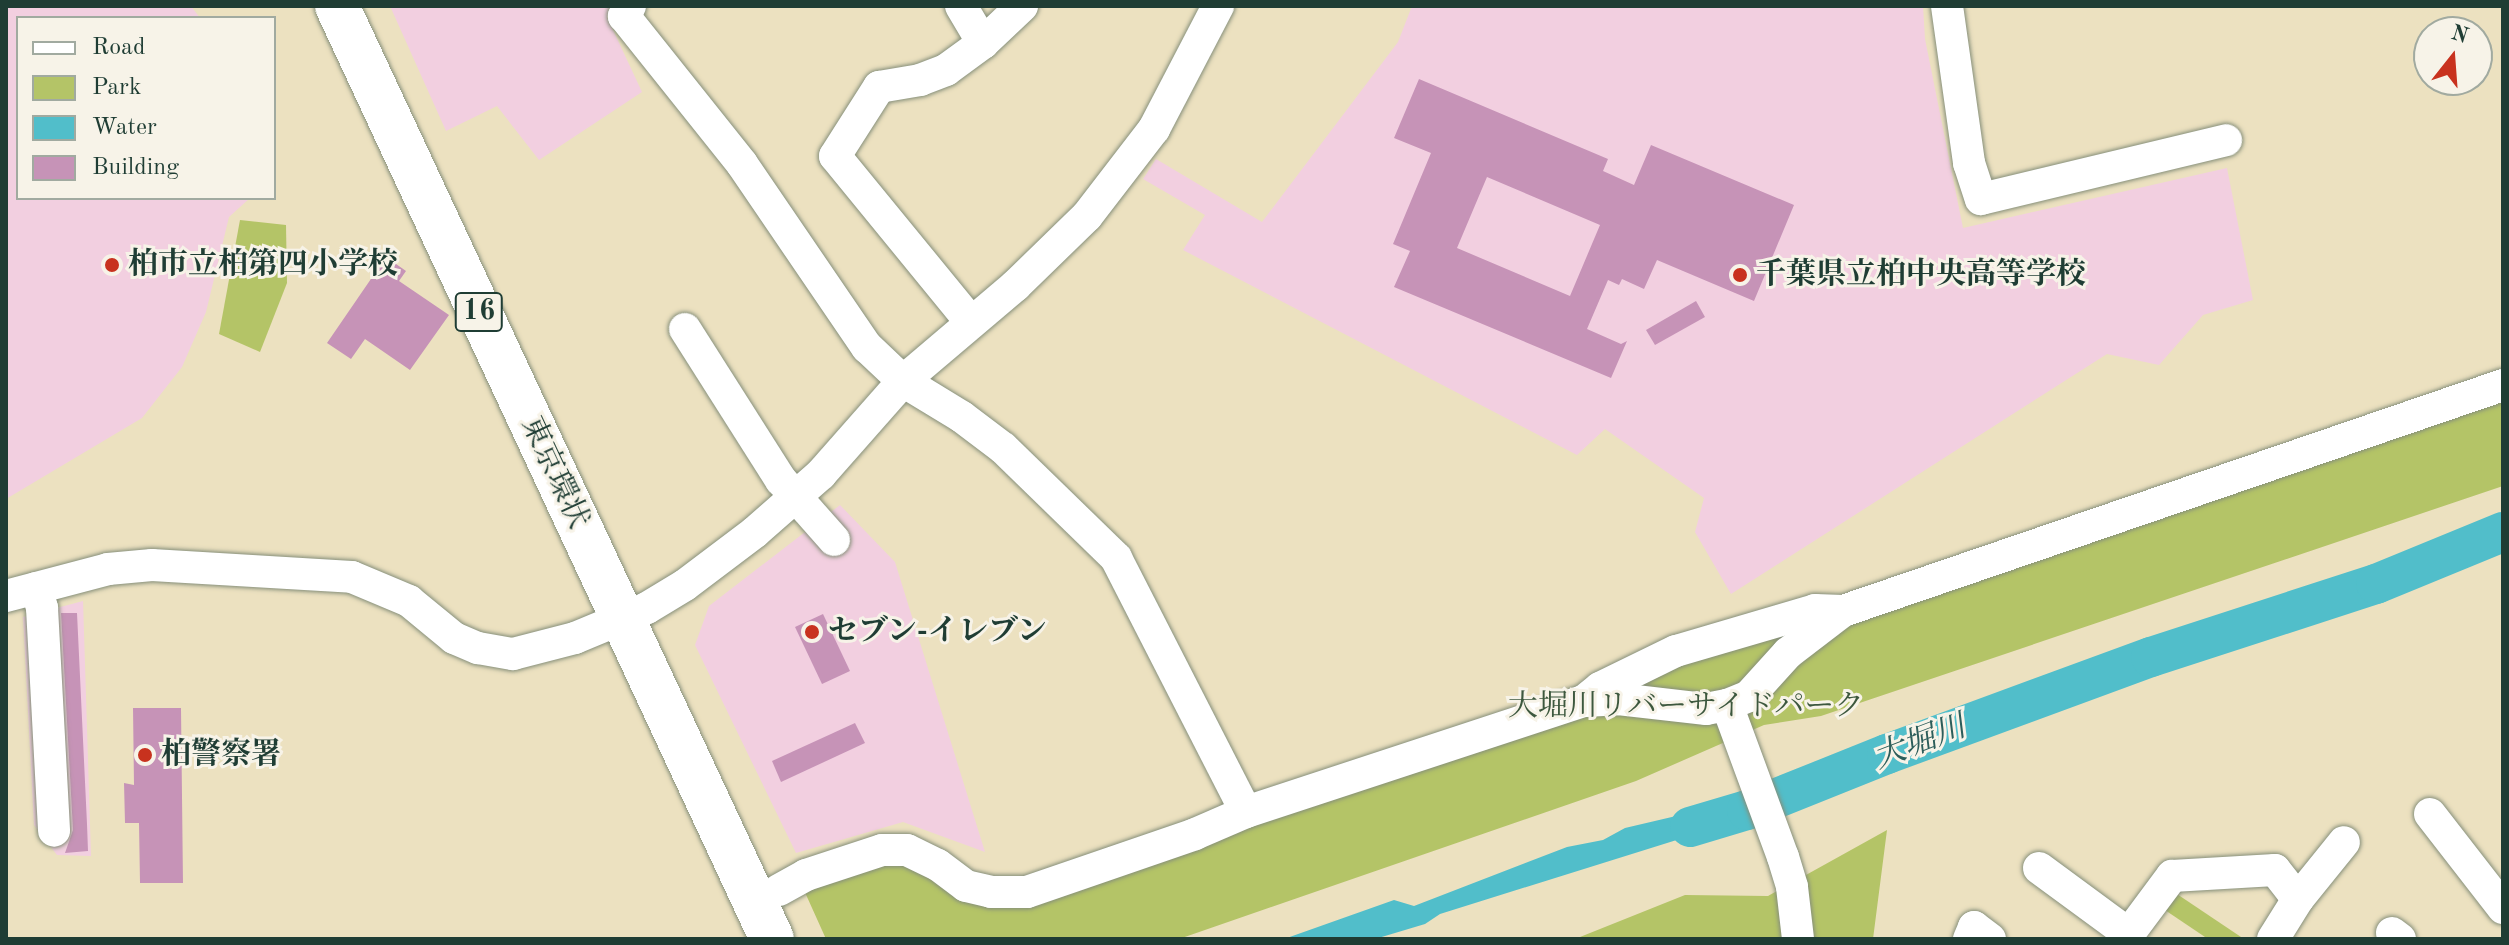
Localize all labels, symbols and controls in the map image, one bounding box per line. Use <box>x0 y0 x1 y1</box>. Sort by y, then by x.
legend <box>16 16 276 200</box>
north arrow <box>2413 16 2493 96</box>
text: N <box>2448 22 2471 48</box>
text: Road <box>92 36 145 60</box>
text: Park <box>92 76 141 100</box>
text: Water <box>92 116 157 140</box>
text: Building <box>92 156 179 180</box>
place label: 柏市立柏第四小学校 <box>128 247 398 283</box>
marker: 柏市立柏第四小学校 <box>103 256 121 274</box>
place label: 千葉県立柏中央高等学校 <box>1756 257 2086 293</box>
marker: 千葉県立柏中央高等学校 <box>1731 266 1749 284</box>
road number: 16 <box>453 288 505 336</box>
street label: 東京環状 <box>512 411 596 535</box>
place label: セブン-イレブン <box>828 614 1049 650</box>
marker: セブン-イレブン <box>803 623 821 641</box>
park label: 大堀川リバーサイドパーク <box>1506 689 1866 725</box>
water label: 大堀川 <box>1868 709 1972 779</box>
place label: 柏警察署 <box>161 737 281 773</box>
marker: 柏警察署 <box>136 746 154 764</box>

